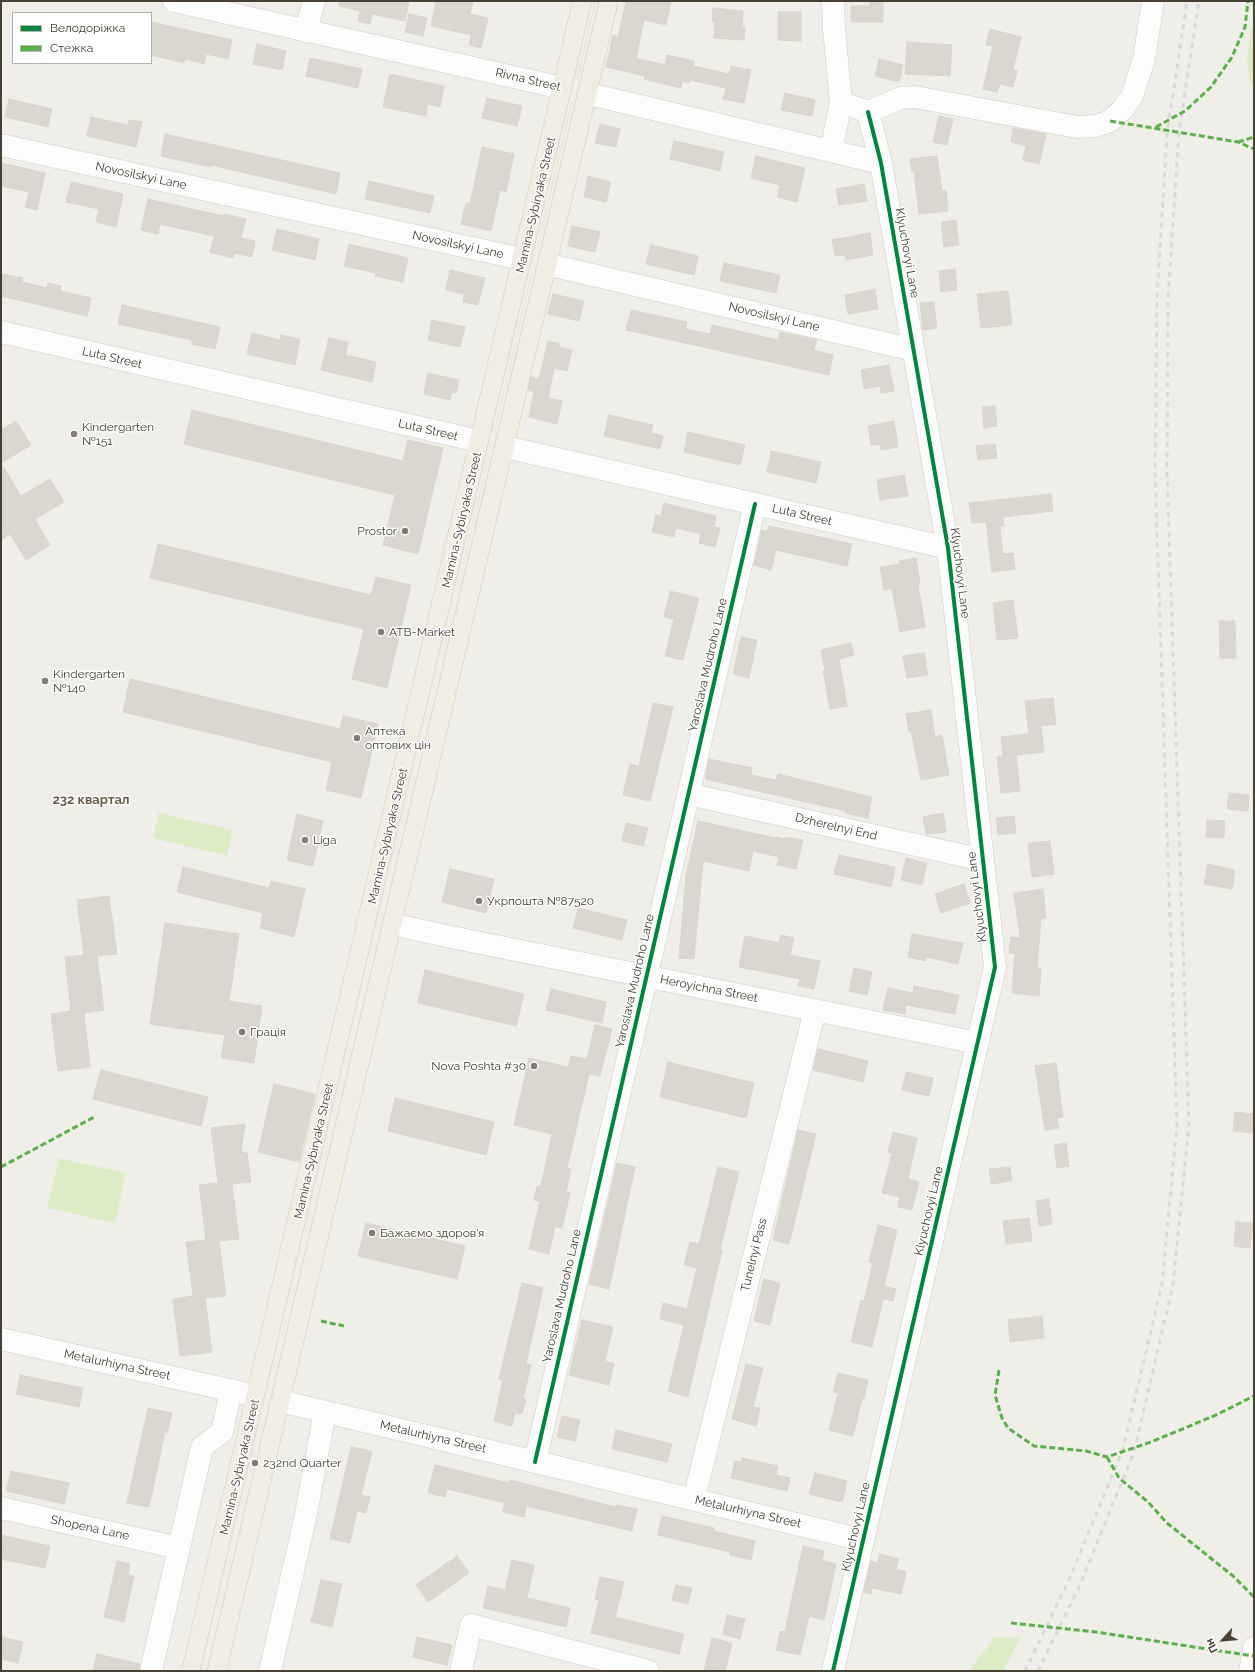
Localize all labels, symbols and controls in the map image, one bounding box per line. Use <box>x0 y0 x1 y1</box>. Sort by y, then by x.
legend <box>12 12 152 64</box>
text: Велодоріжка <box>50 21 125 35</box>
text: Стежка <box>50 41 93 55</box>
street label: Rivna Street <box>494 65 562 95</box>
street label: Mamina-Sybiryaka Street <box>513 136 559 274</box>
street label: Novosilskyi Lane <box>94 159 188 193</box>
street label: Klyuchovyi Lane <box>892 207 922 299</box>
street label: Novosilskyi Lane <box>411 228 505 262</box>
street label: Novosilskyi Lane <box>727 300 821 334</box>
street label: Luta Street <box>81 344 143 372</box>
street label: Luta Street <box>397 416 459 444</box>
place label: Kindergarten №151 <box>82 420 154 448</box>
marker: Kindergarten №151 <box>69 429 79 439</box>
street label: Mamina-Sybiryaka Street <box>439 451 485 589</box>
street label: Luta Street <box>771 501 833 529</box>
place label: Prostor <box>357 524 397 538</box>
marker: Prostor <box>400 526 410 536</box>
street label: Klyuchovyi Lane <box>947 527 973 619</box>
street label: Yaroslava Mudroho Lane <box>686 597 730 733</box>
place label: ATB-Market <box>389 625 455 639</box>
marker: ATB-Market <box>376 627 386 637</box>
place label: Kindergarten №140 <box>53 667 125 695</box>
marker: Kindergarten №140 <box>40 676 50 686</box>
place label: Аптека оптових цін <box>365 724 431 752</box>
marker: Аптека оптових цін <box>352 733 362 743</box>
street label: Mamina-Sybiryaka Street <box>365 767 411 905</box>
district label: 232 квартал <box>52 792 130 808</box>
street label: Dzherelnyi End <box>794 811 878 843</box>
place label: Liga <box>313 833 337 847</box>
marker: Liga <box>300 835 310 845</box>
street label: Klyuchovyi Lane <box>964 851 990 943</box>
place label: Укрпошта №87520 <box>487 894 594 908</box>
marker: Укрпошта №87520 <box>474 896 484 906</box>
street label: Yaroslava Mudroho Lane <box>613 913 657 1049</box>
street label: Heroyichna Street <box>659 972 759 1006</box>
place label: Грація <box>250 1025 286 1039</box>
marker: Грація <box>237 1027 247 1037</box>
place label: Nova Poshta #30 <box>431 1059 526 1073</box>
marker: Nova Poshta #30 <box>529 1061 539 1071</box>
street label: Mamina-Sybiryaka Street <box>291 1082 337 1220</box>
street label: Klyuchovyi Lane <box>912 1165 946 1257</box>
street label: Tunelnyi Pass <box>738 1217 770 1293</box>
place label: Бажаємо здоров'я <box>380 1226 484 1240</box>
marker: Бажаємо здоров'я <box>367 1228 377 1238</box>
street label: Yaroslava Mudroho Lane <box>540 1228 584 1364</box>
street label: Metalurhiyna Street <box>62 1347 172 1383</box>
street label: Mamina-Sybiryaka Street <box>217 1398 263 1536</box>
street label: Metalurhiyna Street <box>378 1418 488 1456</box>
place label: 232nd Quarter <box>263 1456 341 1470</box>
marker: 232nd Quarter <box>250 1458 260 1468</box>
street label: Klyuchovyi Lane <box>839 1481 873 1573</box>
street label: Metalurhiyna Street <box>693 1493 803 1531</box>
street label: Shopena Lane <box>49 1513 131 1543</box>
north arrow <box>1203 1620 1243 1660</box>
text: Пн <box>1203 1636 1221 1655</box>

